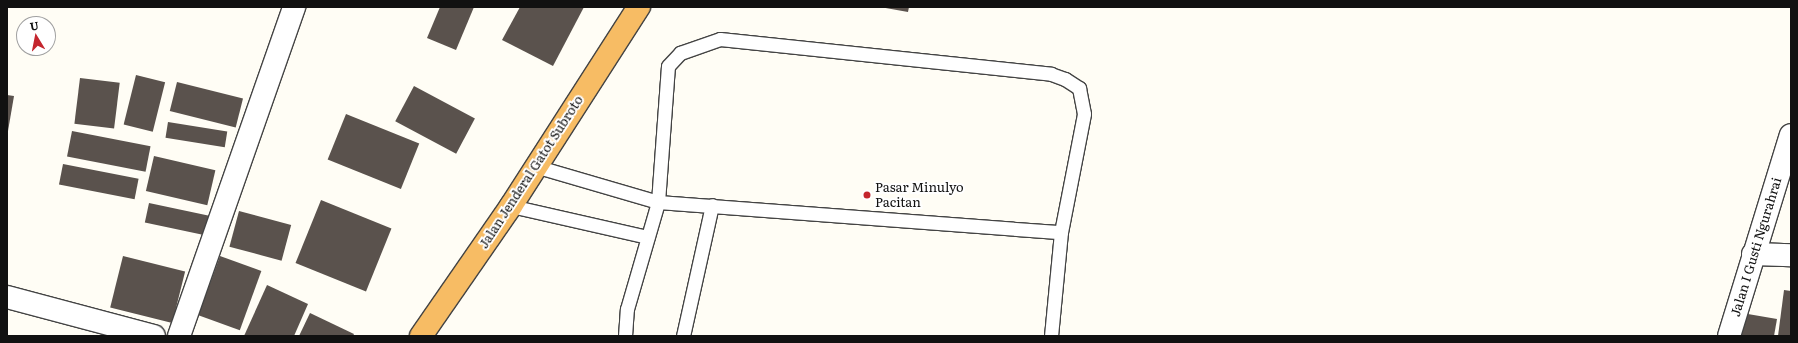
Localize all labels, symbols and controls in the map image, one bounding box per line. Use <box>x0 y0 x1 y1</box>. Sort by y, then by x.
north arrow <box>16 16 56 56</box>
text: U <box>28 17 40 34</box>
street label: Jalan Jenderal Gatot Subroto <box>476 93 586 251</box>
street label: Jalan I Gusti Ngurahrai <box>1727 175 1785 319</box>
place label: Pasar Minulyo Pacitan <box>875 180 964 211</box>
marker: Pasar Minulyo Pacitan <box>862 190 872 200</box>

